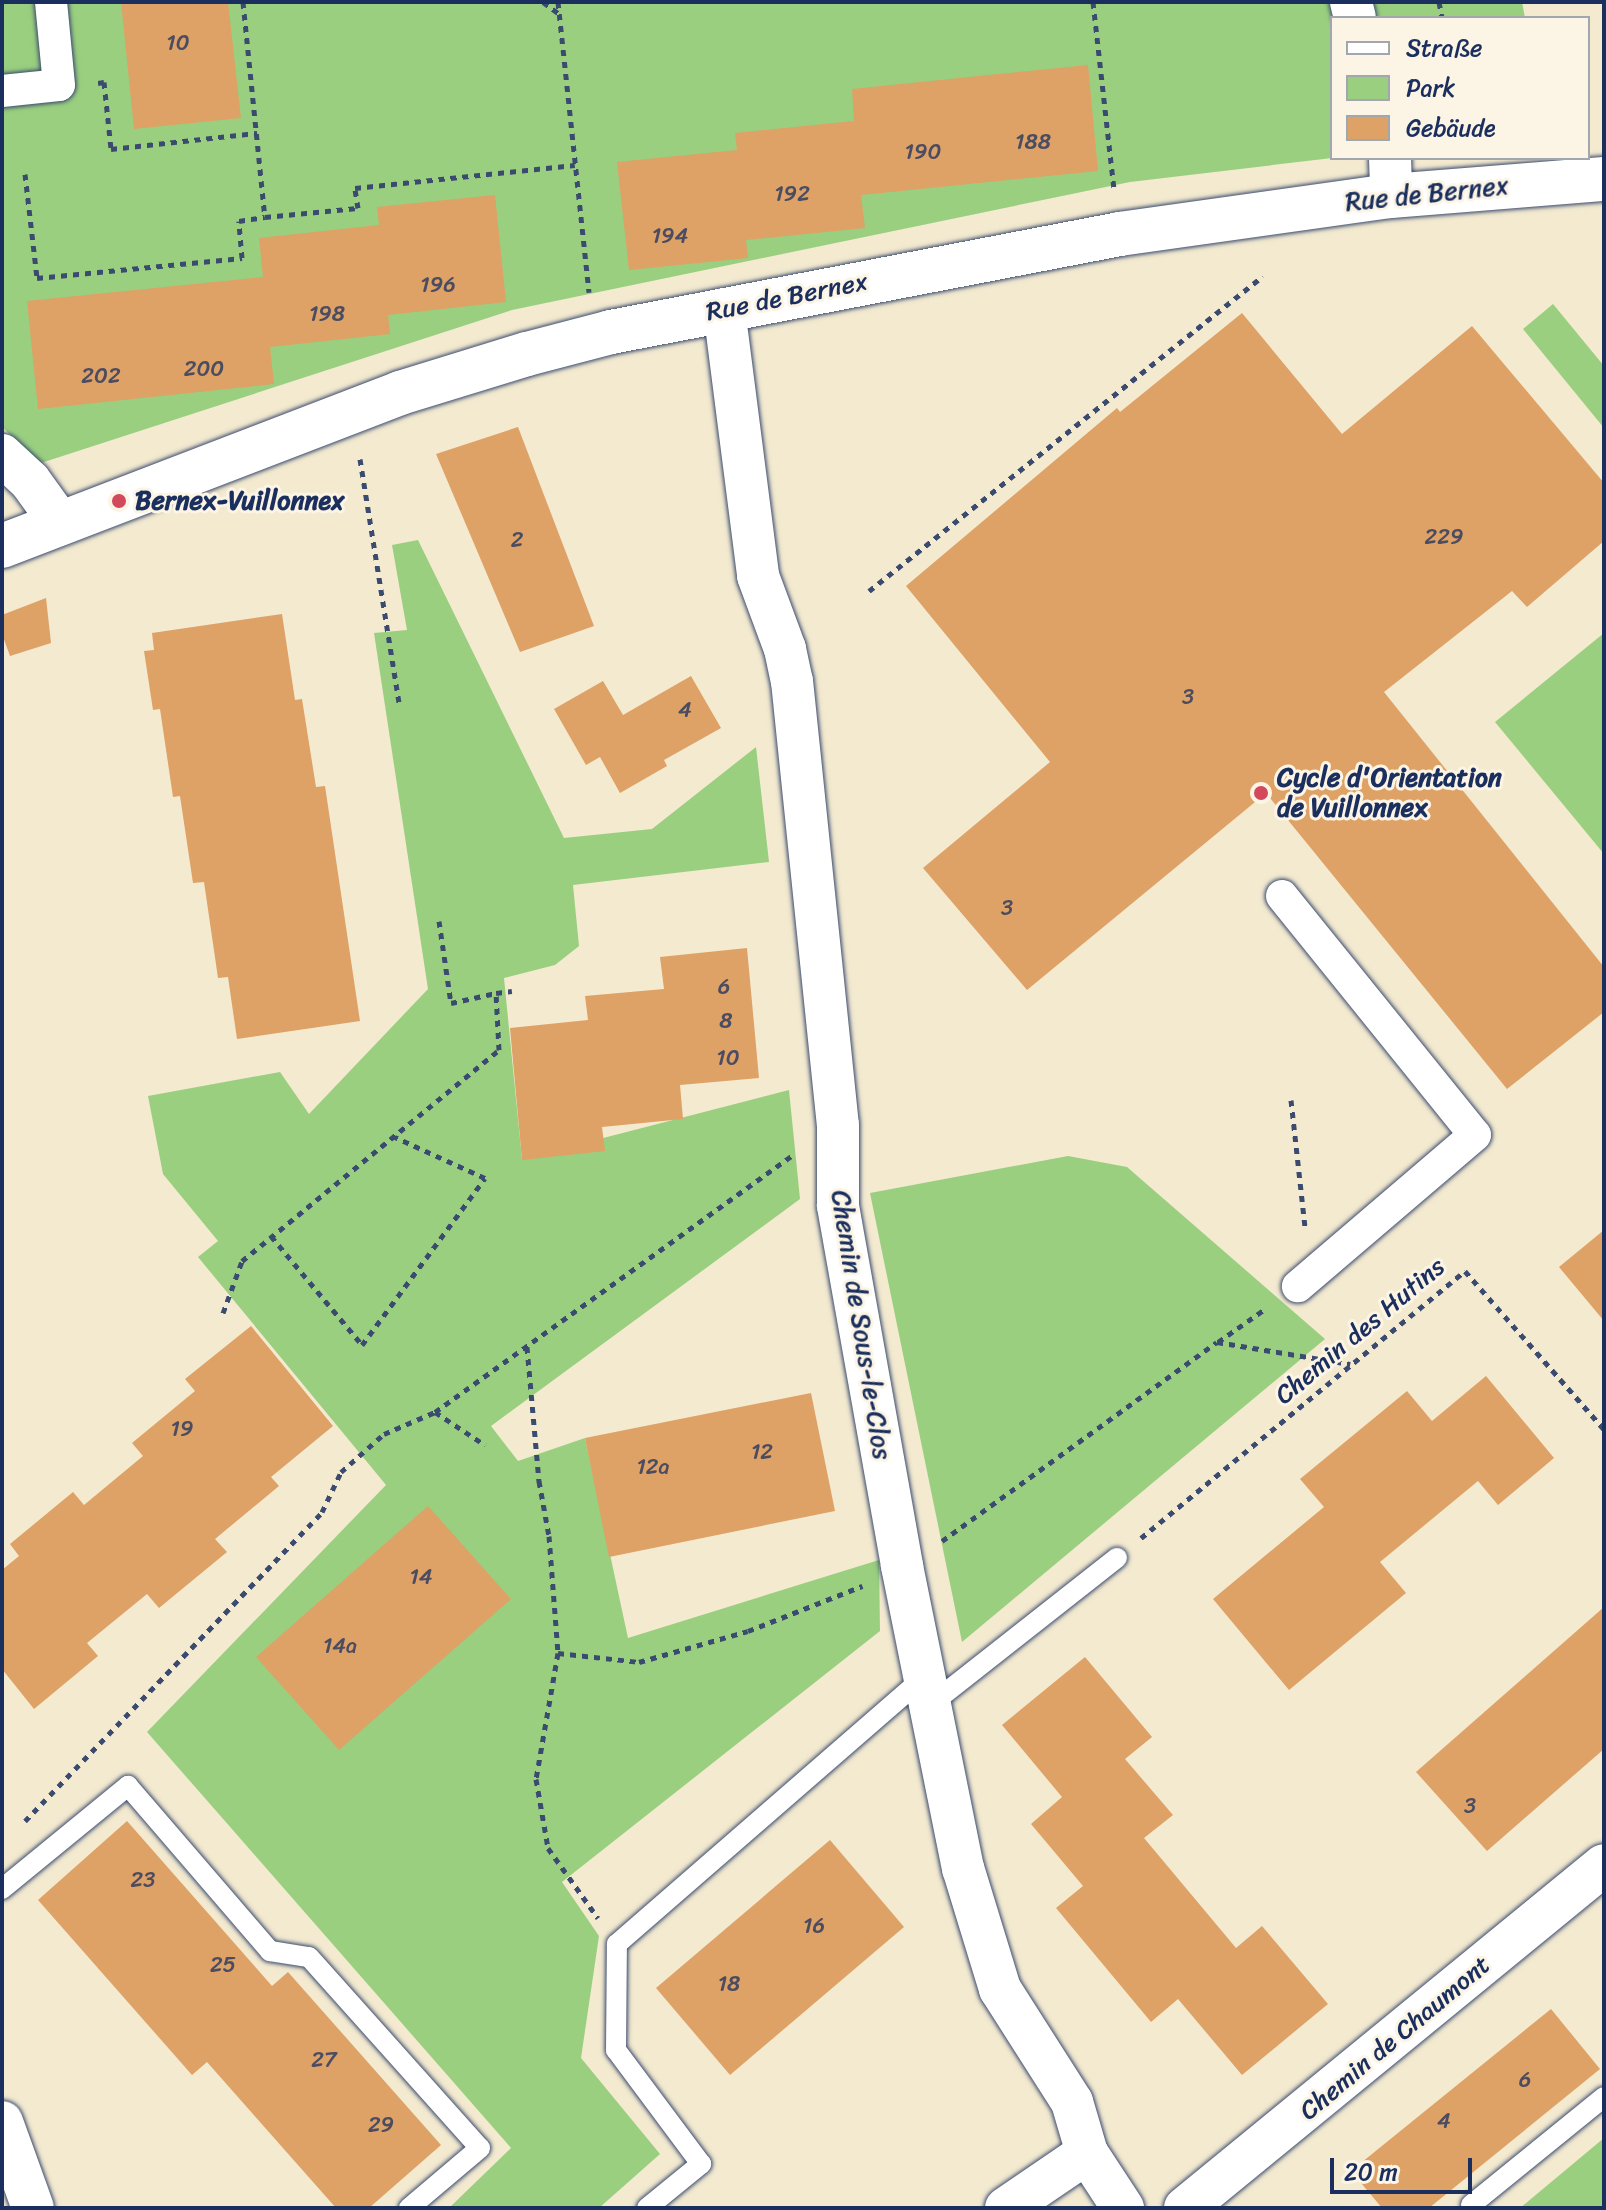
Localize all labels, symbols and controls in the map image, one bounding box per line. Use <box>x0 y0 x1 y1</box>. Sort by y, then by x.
legend <box>1330 16 1590 160</box>
text: Straße <box>1406 27 1482 69</box>
house number: 10 <box>166 30 190 56</box>
text: Park <box>1406 67 1455 109</box>
text: Gebäude <box>1406 107 1496 149</box>
house number: 188 <box>1015 129 1051 155</box>
house number: 190 <box>905 139 941 165</box>
street label: Rue de Bernex <box>1343 170 1511 218</box>
house number: 192 <box>774 181 810 207</box>
house number: 194 <box>652 223 688 249</box>
street label: Rue de Bernex <box>703 266 871 328</box>
house number: 196 <box>420 272 456 298</box>
house number: 198 <box>309 301 345 327</box>
house number: 200 <box>184 356 224 382</box>
house number: 202 <box>81 363 121 389</box>
place label: Bernex-Vuillonnex <box>135 485 344 517</box>
marker: Bernex-Vuillonnex <box>110 492 128 510</box>
house number: 229 <box>1425 524 1463 550</box>
house number: 2 <box>511 527 523 553</box>
house number: 3 <box>1182 684 1194 710</box>
house number: 4 <box>678 697 692 723</box>
place label: Cycle d'Orientation de Vuillonnex <box>1277 762 1503 824</box>
marker: Cycle d'Orientation de Vuillonnex <box>1252 784 1270 802</box>
house number: 3 <box>1001 895 1013 921</box>
house number: 6 <box>718 974 730 1000</box>
house number: 8 <box>719 1008 733 1034</box>
house number: 10 <box>716 1045 740 1071</box>
street label: Chemin de Sous-le-Clos <box>824 1188 898 1462</box>
street label: Chemin des Hutins <box>1269 1251 1451 1411</box>
house number: 19 <box>171 1416 193 1442</box>
house number: 12 <box>751 1439 773 1465</box>
house number: 12a <box>636 1454 670 1480</box>
house number: 14 <box>409 1564 433 1590</box>
house number: 14a <box>323 1633 357 1659</box>
house number: 3 <box>1464 1793 1476 1819</box>
house number: 23 <box>131 1867 155 1893</box>
house number: 16 <box>803 1913 825 1939</box>
street label: Chemin de Chaumont <box>1293 1949 1497 2127</box>
house number: 25 <box>210 1952 236 1978</box>
house number: 18 <box>718 1971 740 1997</box>
house number: 27 <box>311 2047 337 2073</box>
house number: 6 <box>1519 2067 1531 2093</box>
house number: 4 <box>1437 2108 1451 2134</box>
house number: 29 <box>368 2112 394 2138</box>
scale bar <box>1334 2142 1476 2192</box>
text: 20 m <box>1344 2151 1398 2193</box>

